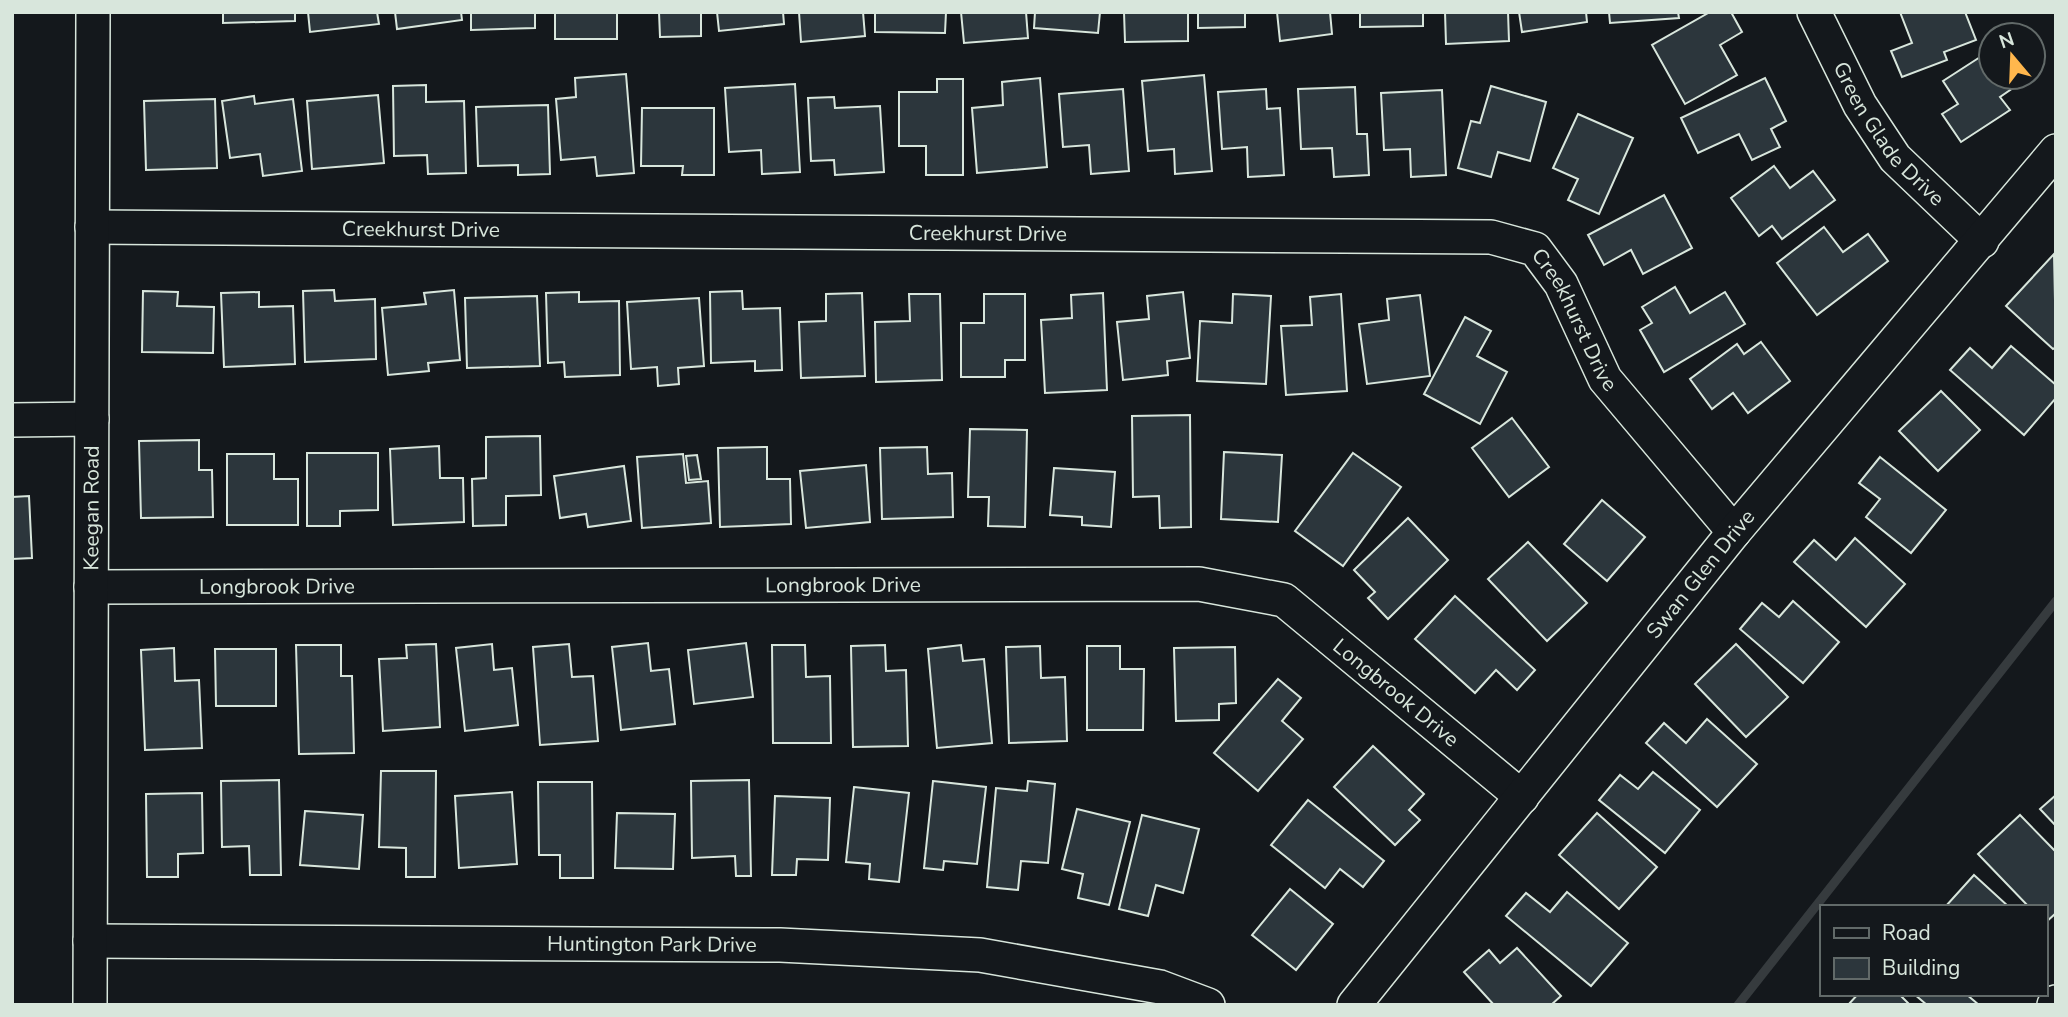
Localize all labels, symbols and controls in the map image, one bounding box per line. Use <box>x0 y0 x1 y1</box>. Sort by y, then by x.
north arrow <box>1977 21 2047 91</box>
text: N <box>1996 26 2018 55</box>
street label: Green Glade Drive <box>1827 57 1951 212</box>
street label: Creekhurst Drive <box>342 215 500 244</box>
street label: Creekhurst Drive <box>909 219 1067 248</box>
street label: Creekhurst Drive <box>1525 242 1624 397</box>
street label: Keegan Road <box>77 445 106 571</box>
street label: Swan Glen Drive <box>1640 503 1761 644</box>
street label: Longbrook Drive <box>765 571 921 599</box>
street label: Longbrook Drive <box>199 572 355 601</box>
street label: Longbrook Drive <box>1327 632 1465 753</box>
legend <box>1820 905 2047 996</box>
text: Road <box>1882 919 1931 947</box>
street label: Huntington Park Drive <box>547 930 757 959</box>
text: Building <box>1882 954 1960 982</box>

